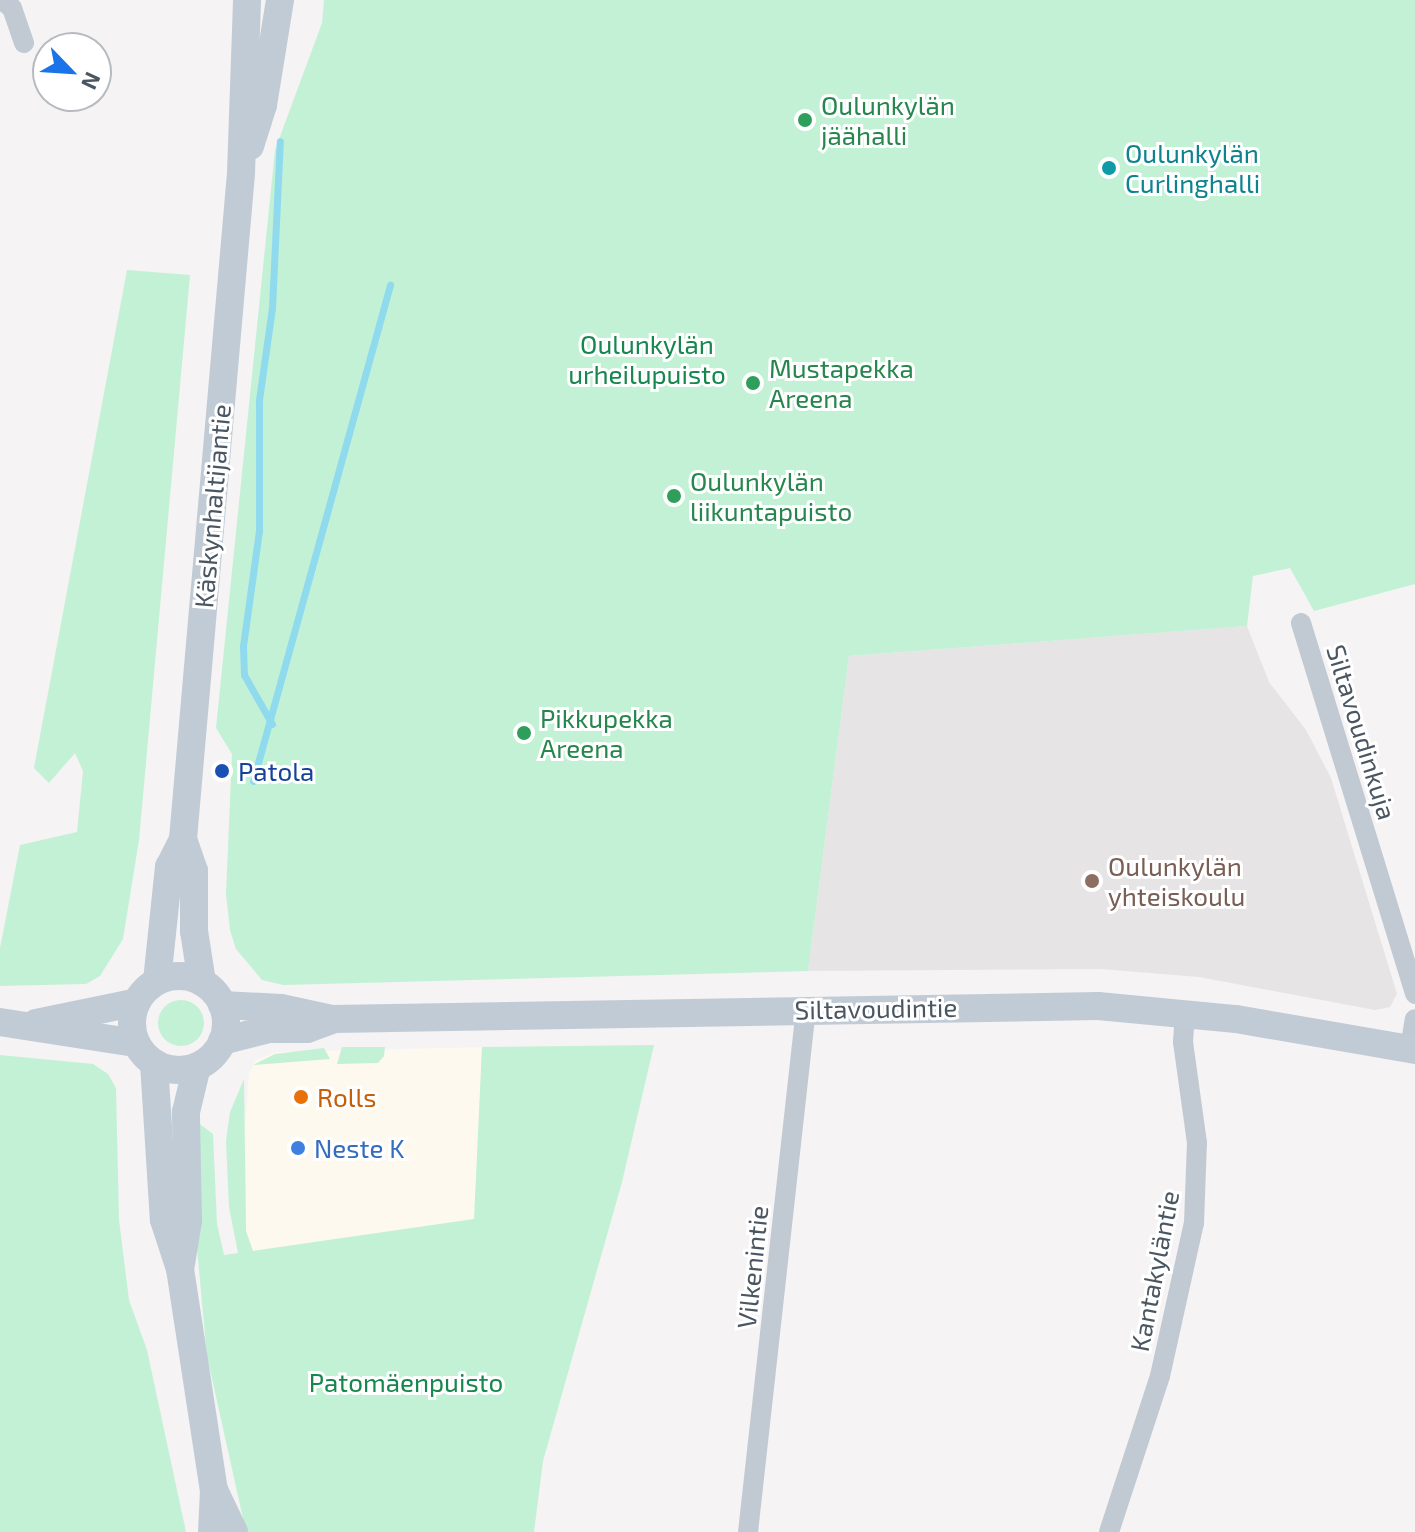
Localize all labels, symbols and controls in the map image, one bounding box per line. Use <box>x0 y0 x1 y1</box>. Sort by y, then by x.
north arrow <box>32 32 112 112</box>
text: N <box>77 69 107 94</box>
place label: Oulunkylän jäähalli <box>821 89 955 150</box>
marker: Oulunkylän jäähalli <box>796 111 814 129</box>
place label: Oulunkylän Curlinghalli <box>1125 137 1260 198</box>
marker: Oulunkylän Curlinghalli <box>1100 159 1118 177</box>
park label: Oulunkylän urheilupuisto <box>568 328 726 390</box>
place label: Mustapekka Areena <box>769 352 914 414</box>
marker: Mustapekka Areena <box>744 374 762 392</box>
street label: Käskynhaltijantie <box>188 403 236 609</box>
place label: Oulunkylän liikuntapuisto <box>690 465 852 526</box>
marker: Oulunkylän liikuntapuisto <box>665 487 683 505</box>
street label: Siltavoudinkuja <box>1321 641 1403 823</box>
place label: Pikkupekka Areena <box>540 702 673 764</box>
marker: Pikkupekka Areena <box>515 724 533 742</box>
place label: Patola <box>238 755 314 787</box>
marker: Patola <box>213 762 231 780</box>
place label: Oulunkylän yhteiskoulu <box>1108 850 1245 912</box>
marker: Oulunkylän yhteiskoulu <box>1083 872 1101 890</box>
street label: Siltavoudintie <box>794 991 958 1025</box>
place label: Rolls <box>317 1081 376 1113</box>
marker: Rolls <box>292 1088 310 1106</box>
place label: Neste K <box>314 1132 405 1164</box>
marker: Neste K <box>289 1139 307 1157</box>
street label: Kantakyläntie <box>1123 1188 1185 1354</box>
street label: Vilkenintie <box>730 1204 774 1330</box>
park label: Patomäenpuisto <box>309 1366 503 1398</box>

